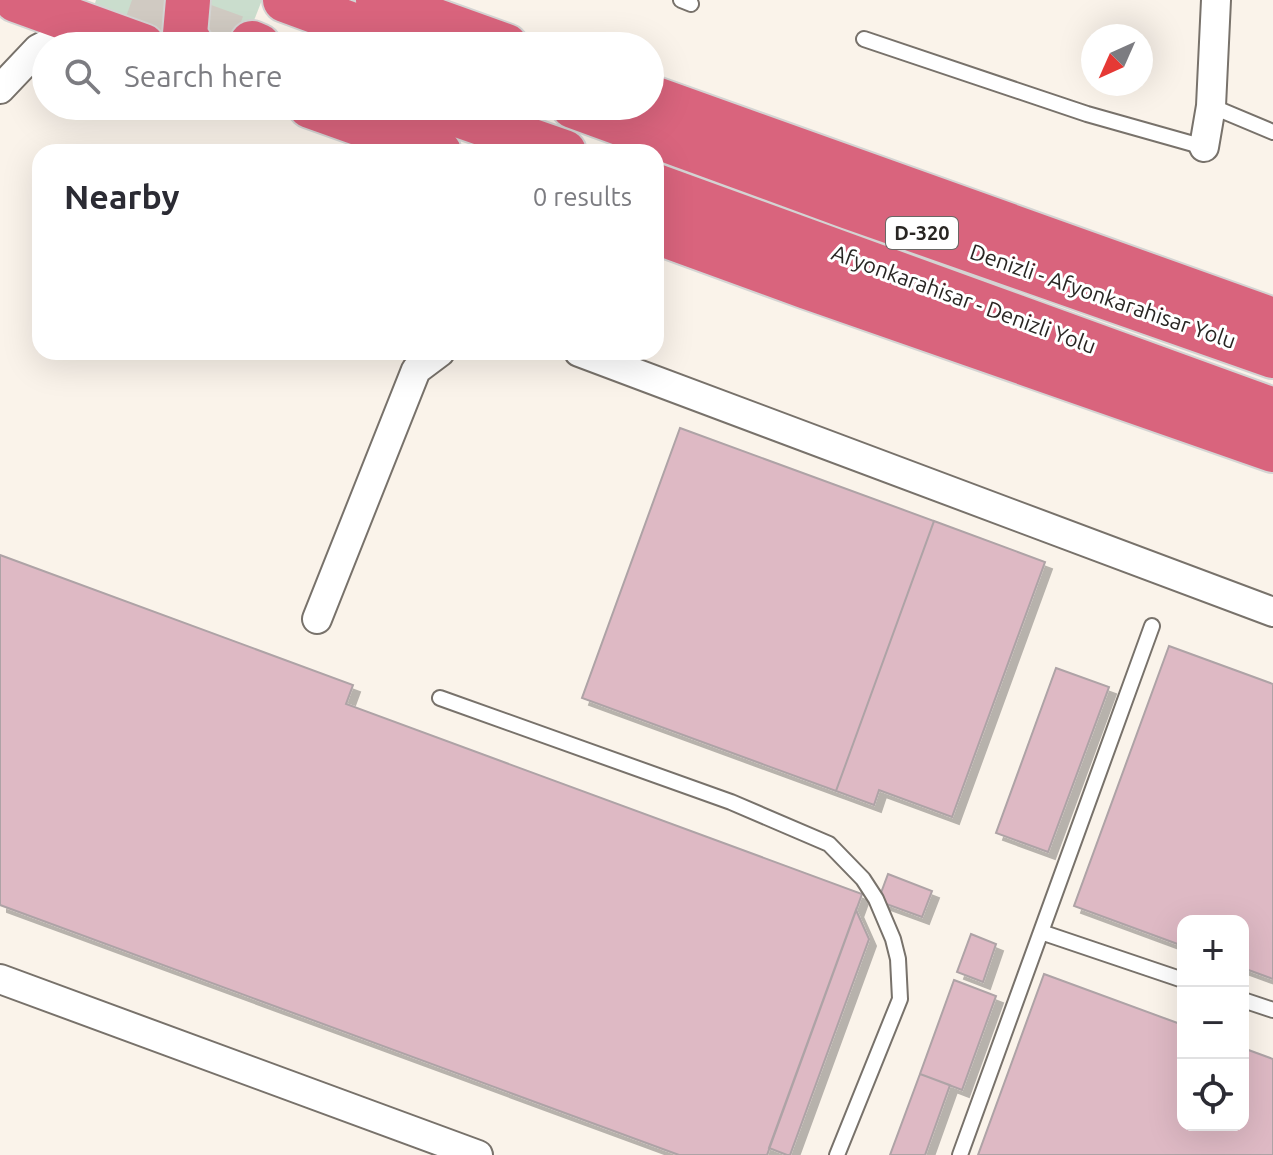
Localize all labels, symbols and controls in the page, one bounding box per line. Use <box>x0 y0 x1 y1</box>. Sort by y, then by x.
north arrow <box>1081 24 1153 96</box>
search box <box>32 32 664 120</box>
icon: search <box>60 54 104 98</box>
text: Search here <box>124 59 283 93</box>
text: Nearby <box>64 177 179 215</box>
text: 0 results <box>533 182 632 211</box>
road number: D-320 <box>886 217 958 249</box>
street label: Denizli - Afyonkarahisar Yolu <box>967 238 1239 353</box>
street label: Afyonkarahisar - Denizli Yolu <box>829 239 1100 358</box>
map controls <box>1177 915 1249 1131</box>
button: + <box>1177 915 1249 987</box>
button: − <box>1177 987 1249 1059</box>
button: locate <box>1177 1059 1249 1131</box>

